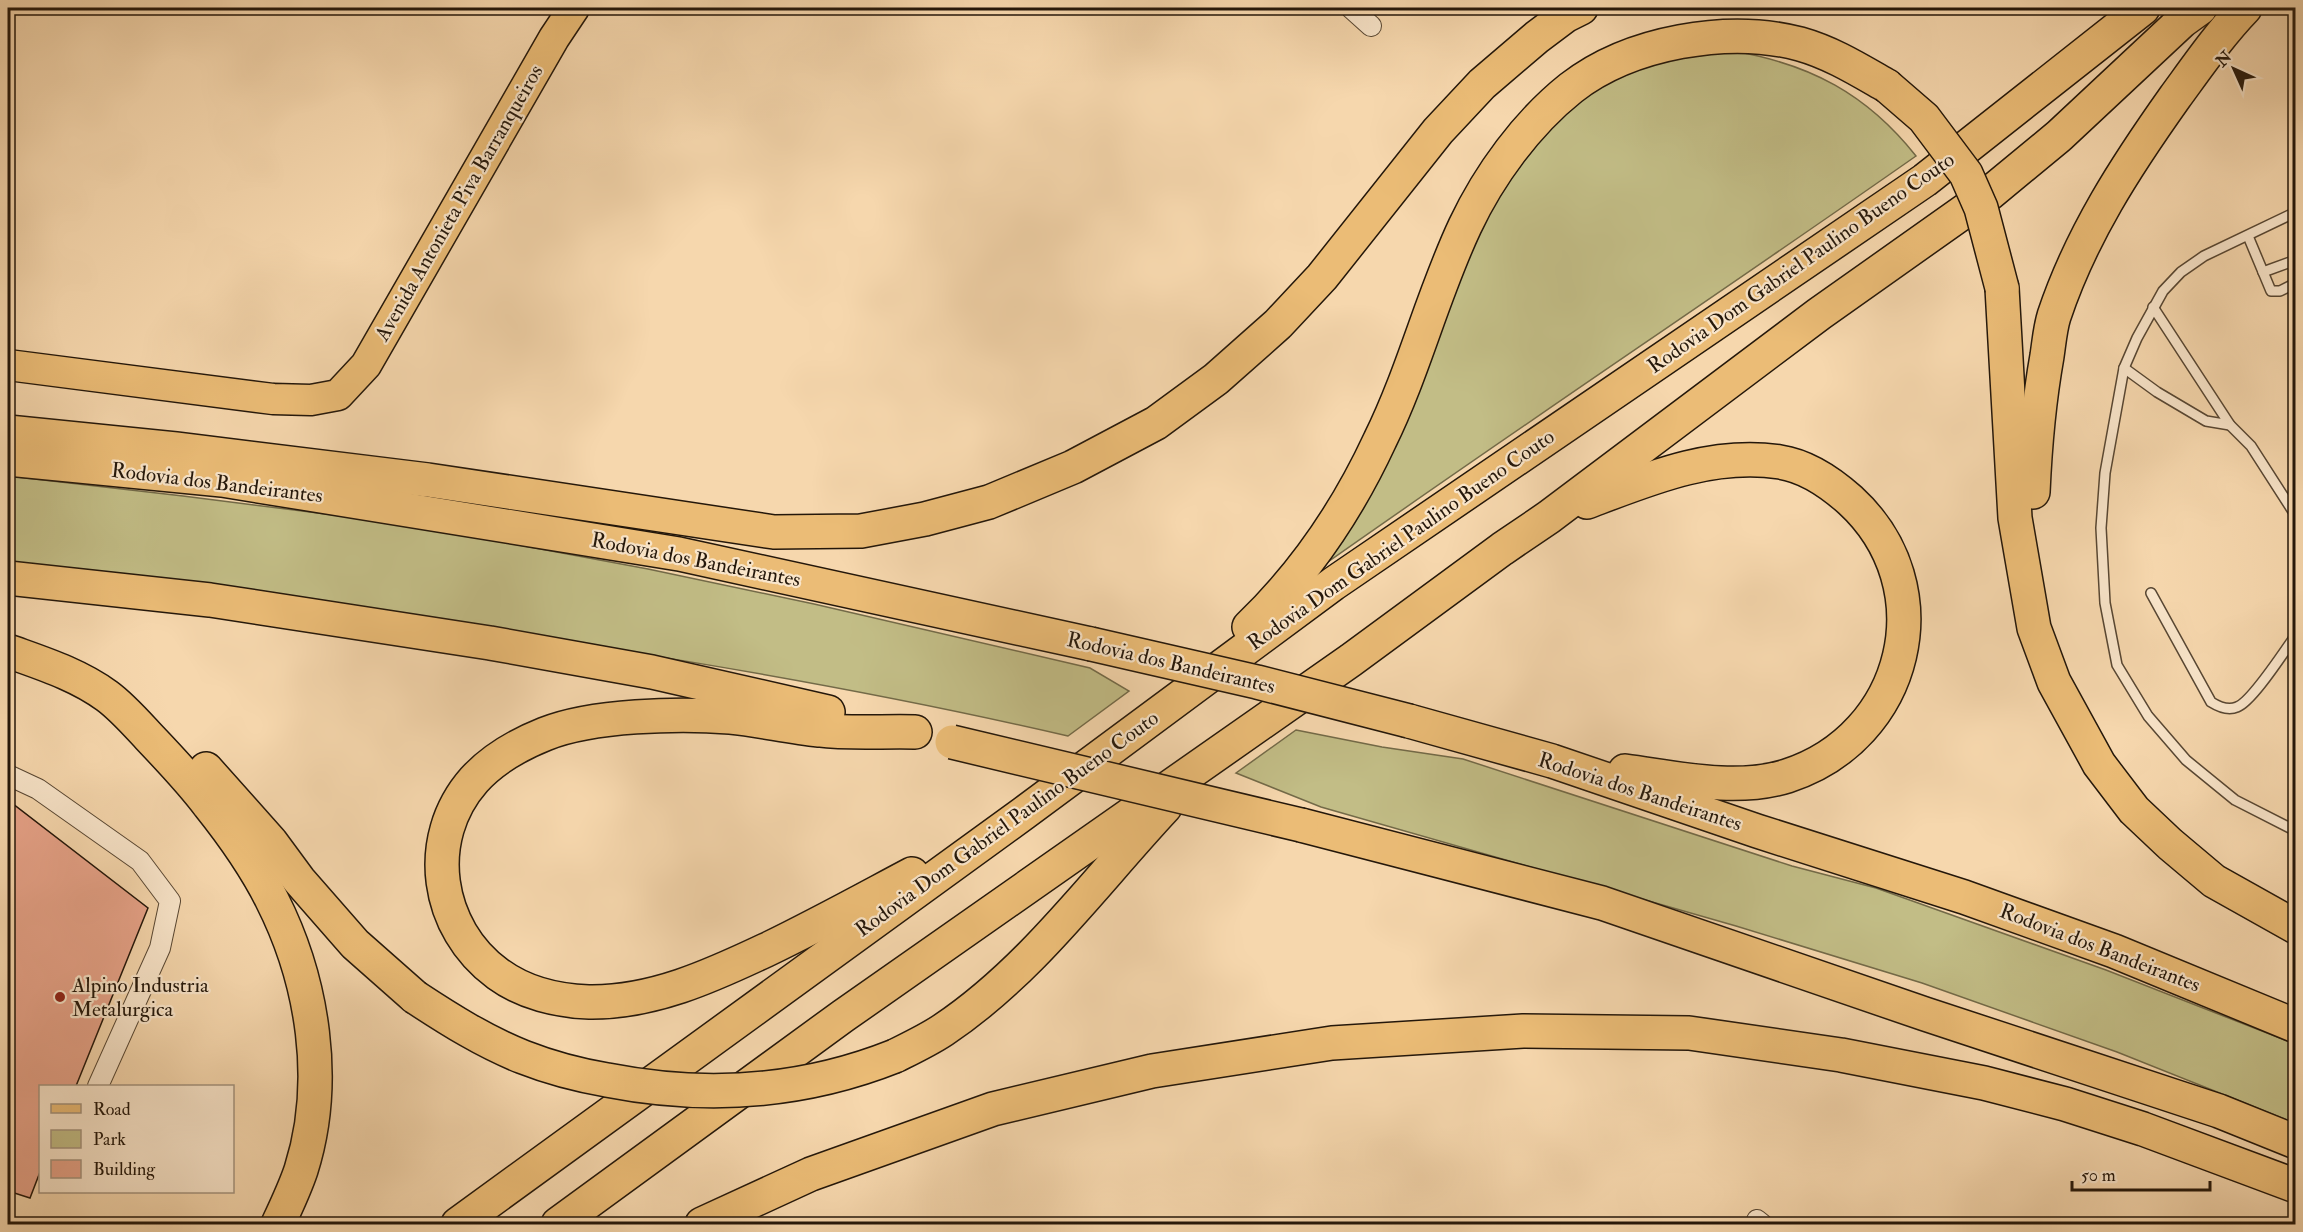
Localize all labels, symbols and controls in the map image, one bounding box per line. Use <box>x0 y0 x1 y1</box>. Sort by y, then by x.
north arrow <box>2204 39 2264 99</box>
text: N <box>2211 46 2237 72</box>
street label: Avenida Antonieta Piva Barranqueiros <box>368 60 549 347</box>
street label: Rodovia Dom Gabriel Paulino Bueno Couto <box>1642 146 1960 380</box>
street label: Rodovia Dom Gabriel Paulino Bueno Couto <box>1242 423 1560 657</box>
street label: Rodovia dos Bandeirantes <box>110 457 324 509</box>
street label: Rodovia dos Bandeirantes <box>589 526 803 594</box>
street label: Rodovia dos Bandeirantes <box>1064 626 1278 700</box>
street label: Rodovia Dom Gabriel Paulino Bueno Couto <box>850 705 1164 943</box>
street label: Rodovia dos Bandeirantes <box>1535 746 1745 838</box>
street label: Rodovia dos Bandeirantes <box>1996 897 2204 999</box>
place label: Alpino Industria Metalurgica <box>71 972 209 1023</box>
marker: Alpino Industria Metalurgica <box>53 990 67 1004</box>
legend <box>39 1085 234 1193</box>
text: Road <box>93 1098 131 1121</box>
text: Park <box>93 1128 126 1151</box>
scale bar <box>2072 1154 2210 1192</box>
text: Building <box>93 1158 156 1181</box>
text: 50 m <box>2081 1164 2116 1187</box>

